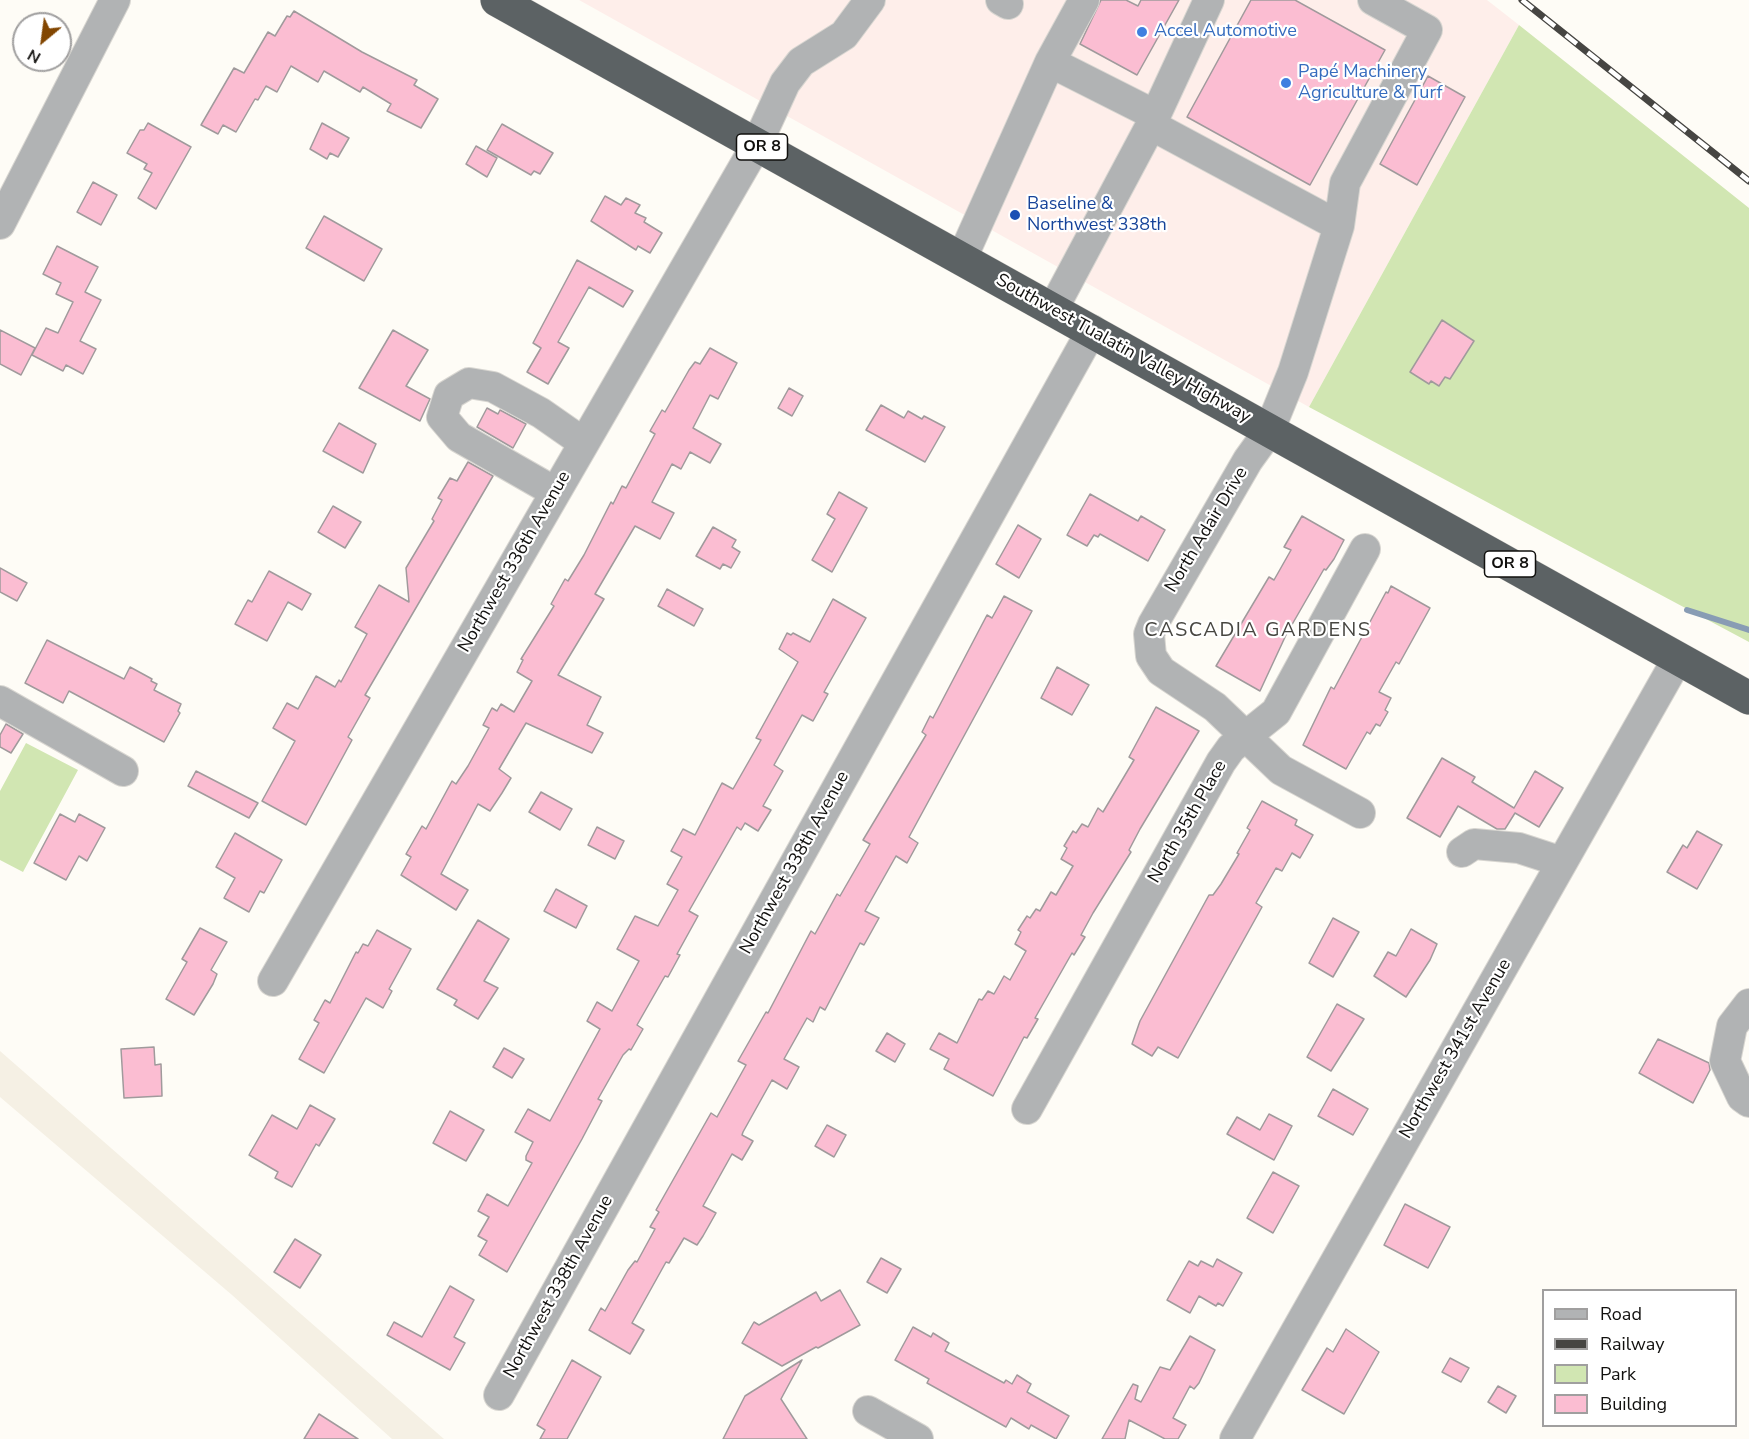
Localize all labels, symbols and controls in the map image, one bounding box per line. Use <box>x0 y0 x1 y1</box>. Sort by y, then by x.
north arrow <box>12 12 72 72</box>
place label: Accel Automotive <box>1154 21 1297 43</box>
marker: Accel Automotive <box>1135 25 1149 39</box>
text: N <box>24 43 45 69</box>
place label: Papé Machinery Agriculture & Turf <box>1298 62 1442 104</box>
marker: Papé Machinery Agriculture & Turf <box>1279 76 1293 90</box>
road number: OR 8 <box>736 134 788 160</box>
place label: Baseline & Northwest 338th <box>1027 194 1167 236</box>
marker: Baseline & Northwest 338th <box>1008 208 1022 222</box>
street label: Southwest Tualatin Valley Highway <box>992 270 1254 428</box>
street label: North Adair Drive <box>1161 463 1253 597</box>
street label: Northwest 336th Avenue <box>454 468 576 656</box>
road number: OR 8 <box>1484 551 1536 577</box>
district label: CASCADIA GARDENS <box>1144 619 1372 643</box>
street label: North 35th Place <box>1144 757 1232 887</box>
street label: Northwest 338th Avenue <box>736 768 854 958</box>
street label: Northwest 341st Avenue <box>1396 955 1516 1143</box>
street label: Northwest 338th Avenue <box>500 1192 618 1382</box>
legend <box>1542 1289 1737 1427</box>
text: Road <box>1600 1302 1642 1326</box>
text: Railway <box>1600 1332 1665 1356</box>
text: Park <box>1600 1362 1636 1386</box>
text: Building <box>1600 1392 1667 1416</box>

